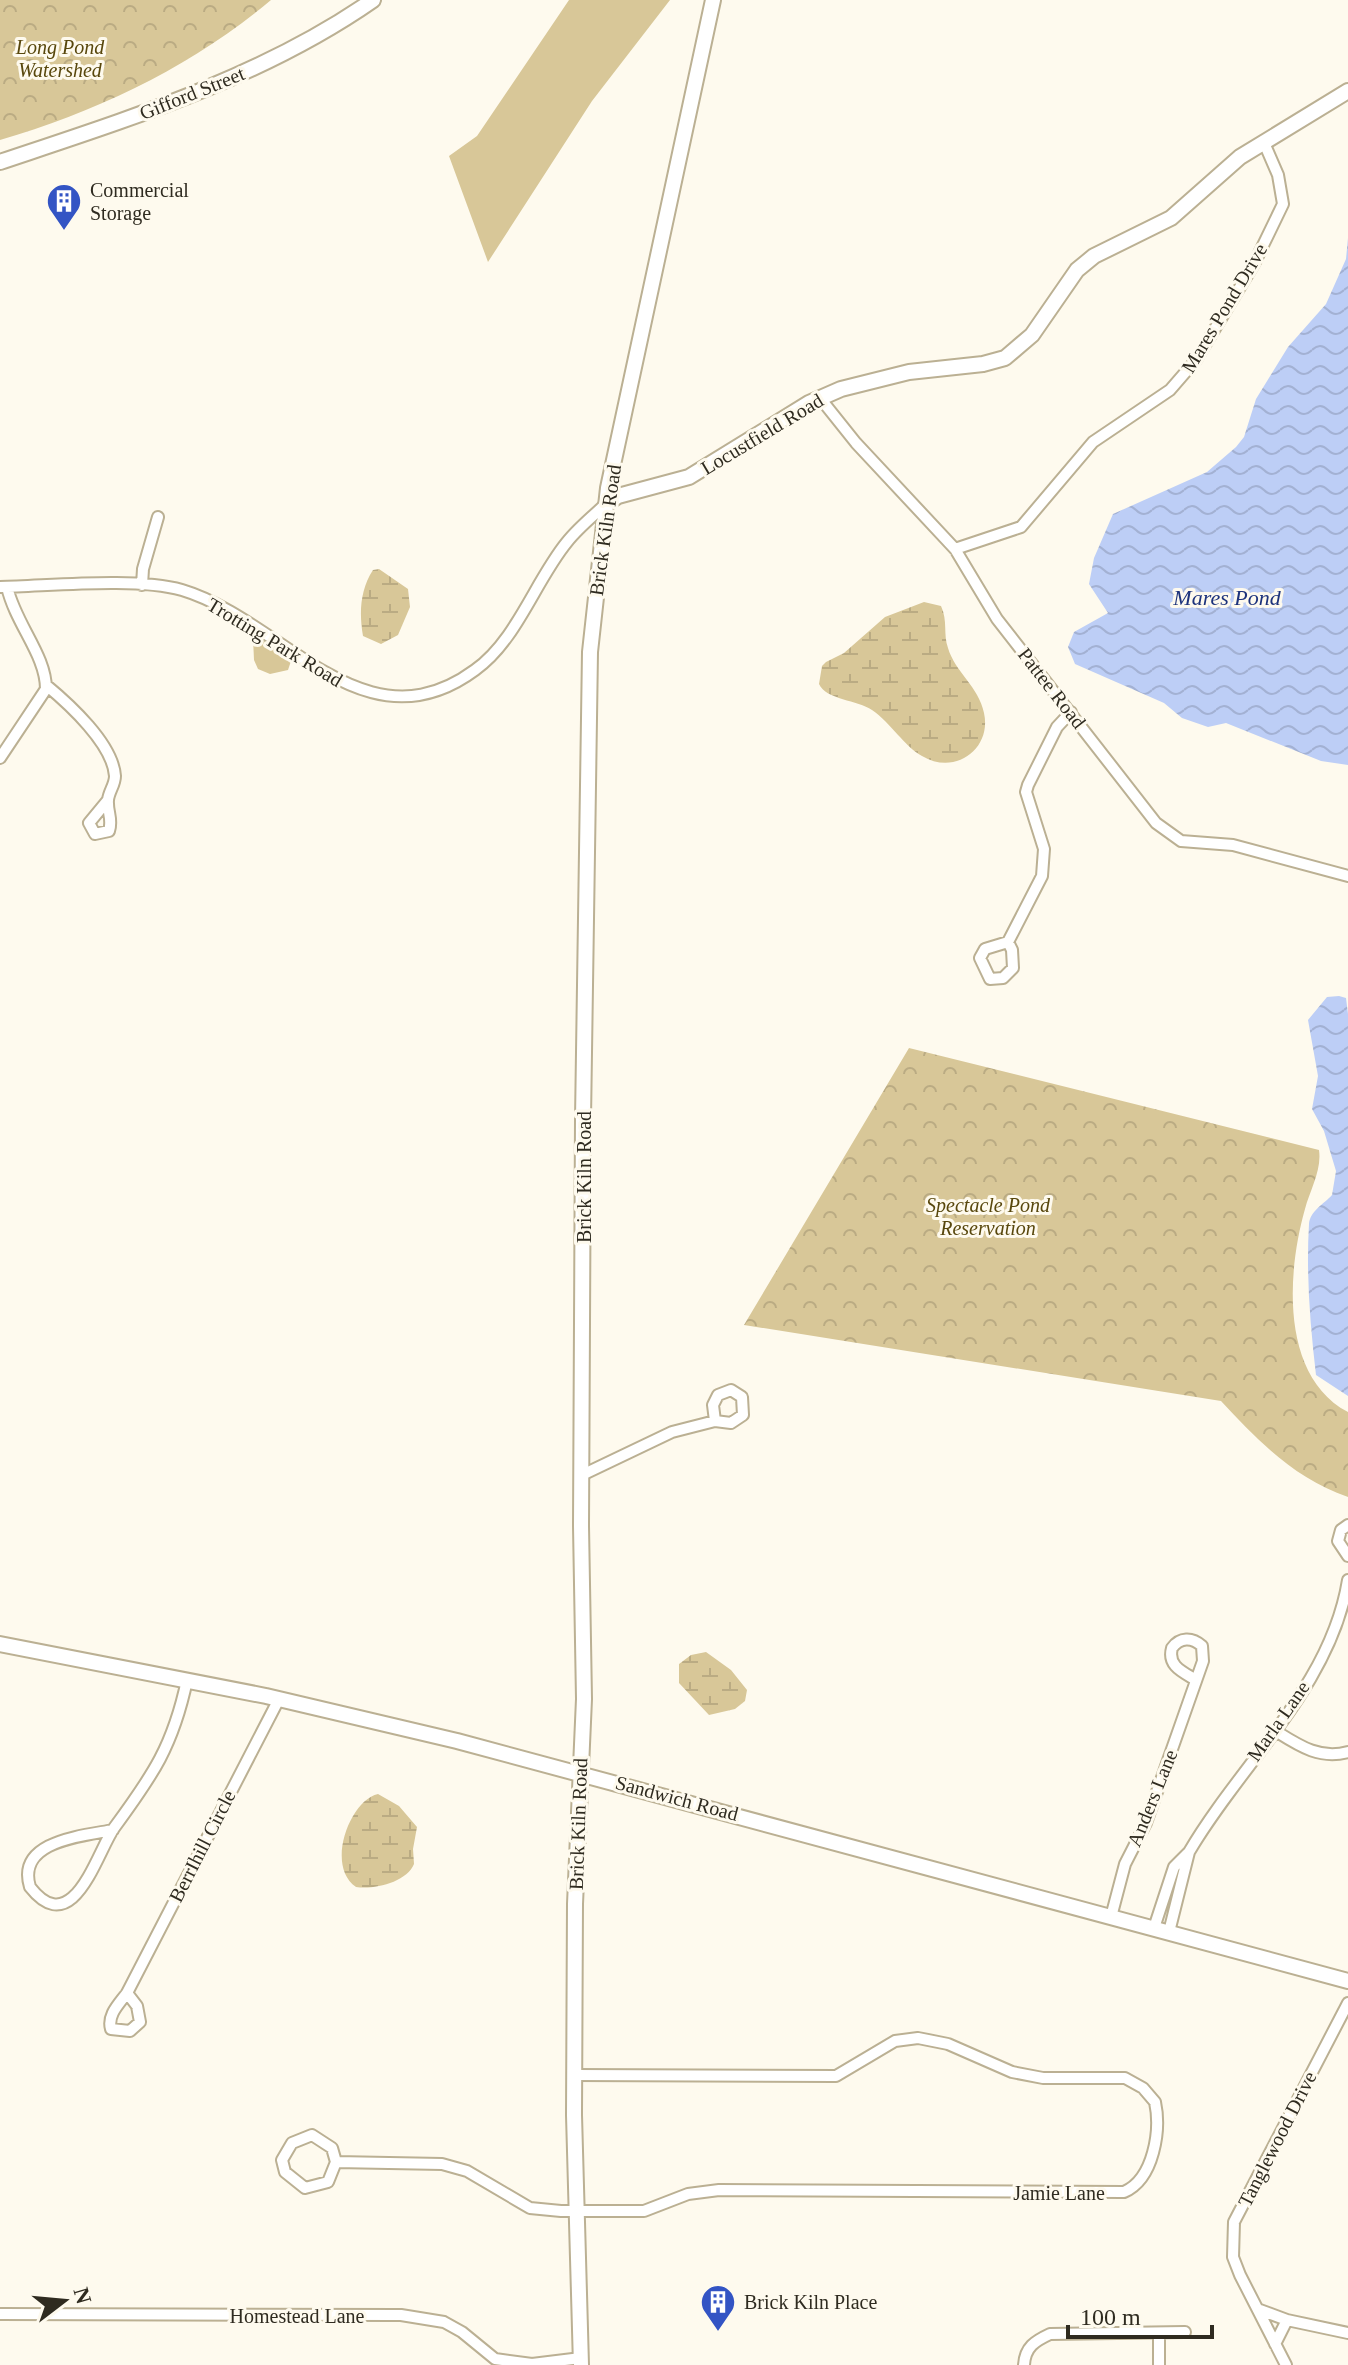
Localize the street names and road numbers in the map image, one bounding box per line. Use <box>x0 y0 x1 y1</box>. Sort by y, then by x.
street label: Gifford Street <box>136 62 248 124</box>
street label: Mares Pond Drive <box>1177 239 1271 377</box>
street label: Locustfield Road <box>697 389 827 479</box>
street label: Brick Kiln Road <box>585 463 625 597</box>
street label: Trotting Park Road <box>203 593 347 692</box>
street label: Pattee Road <box>1014 643 1090 733</box>
street label: Brick Kiln Road <box>573 1111 595 1243</box>
street label: Marla Lane <box>1242 1677 1314 1765</box>
street label: Anders Lane <box>1123 1746 1181 1850</box>
street label: Brick Kiln Road <box>565 1758 591 1890</box>
street label: Sandwich Road <box>613 1771 741 1825</box>
street label: BerrIhill Circle <box>164 1786 240 1906</box>
street label: Tanglewood Drive <box>1233 2067 1322 2211</box>
street label: Jamie Lane <box>1013 2182 1105 2204</box>
street label: Homestead Lane <box>230 2305 365 2327</box>

